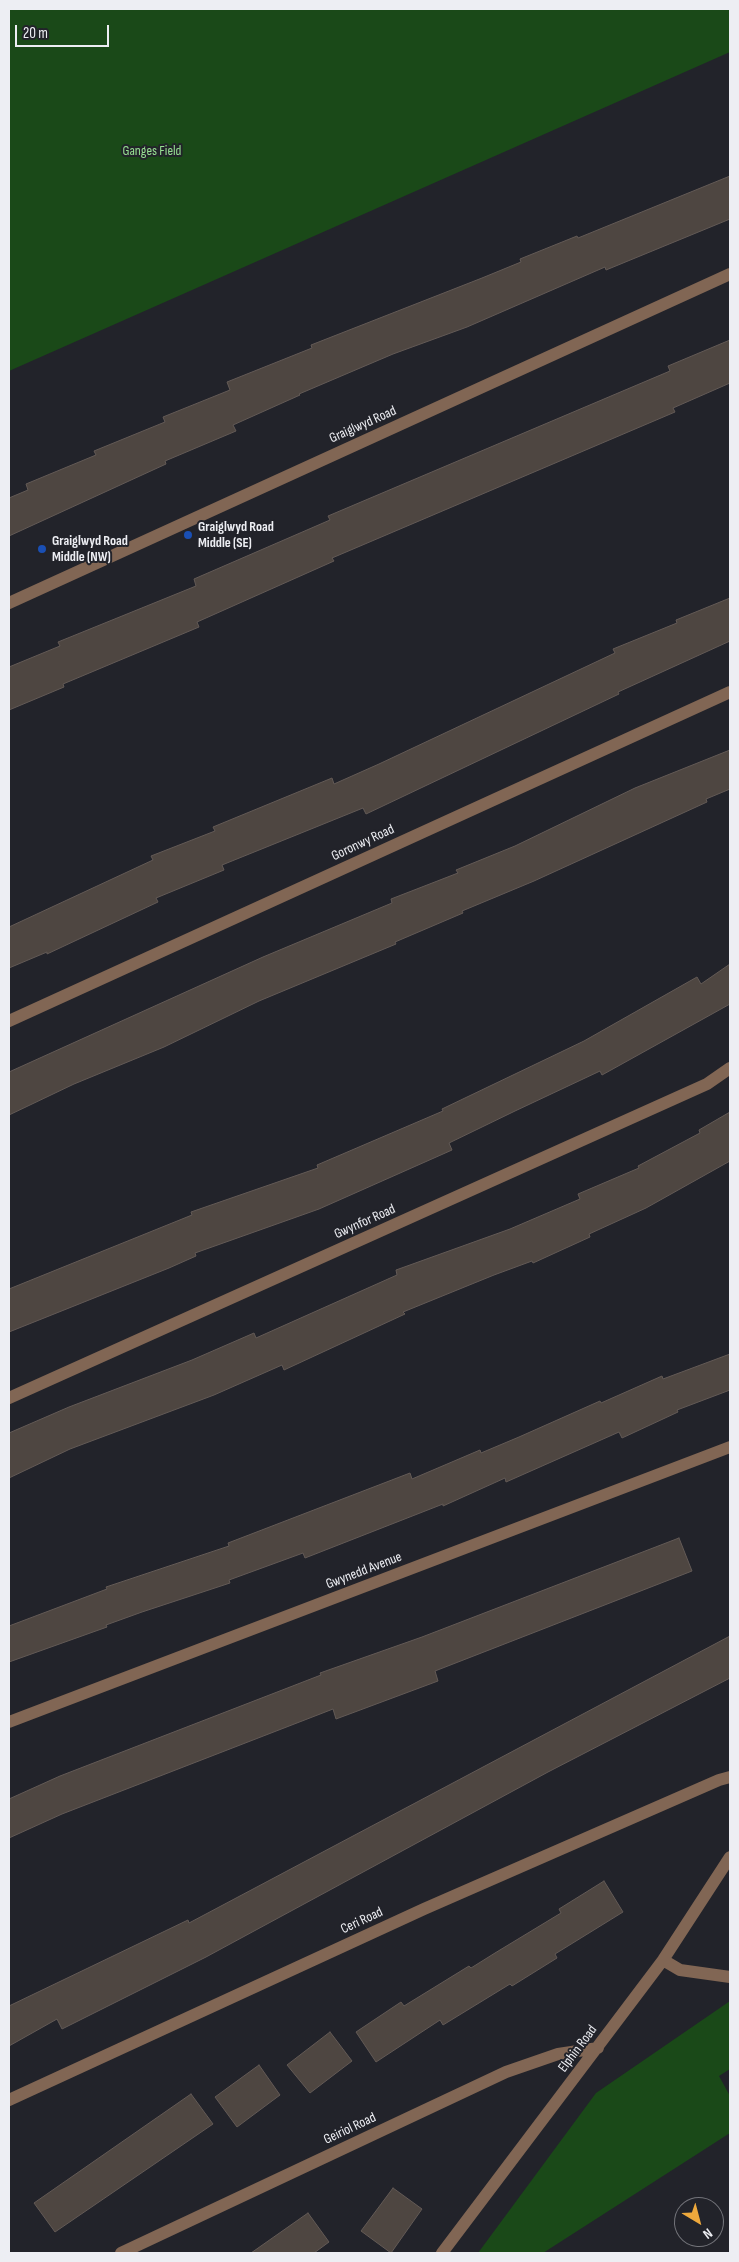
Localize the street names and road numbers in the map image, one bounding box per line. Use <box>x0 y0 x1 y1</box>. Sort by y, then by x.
street label: Graiglwyd Road <box>327 403 399 447</box>
street label: Goronwy Road <box>329 821 397 865</box>
street label: Gwynfor Road <box>332 1201 398 1243</box>
street label: Gwynedd Avenue <box>324 1549 404 1593</box>
street label: Ceri Road <box>338 1904 386 1938</box>
street label: Elphin Road <box>555 2022 601 2076</box>
street label: Geiriol Road <box>321 2110 379 2148</box>

